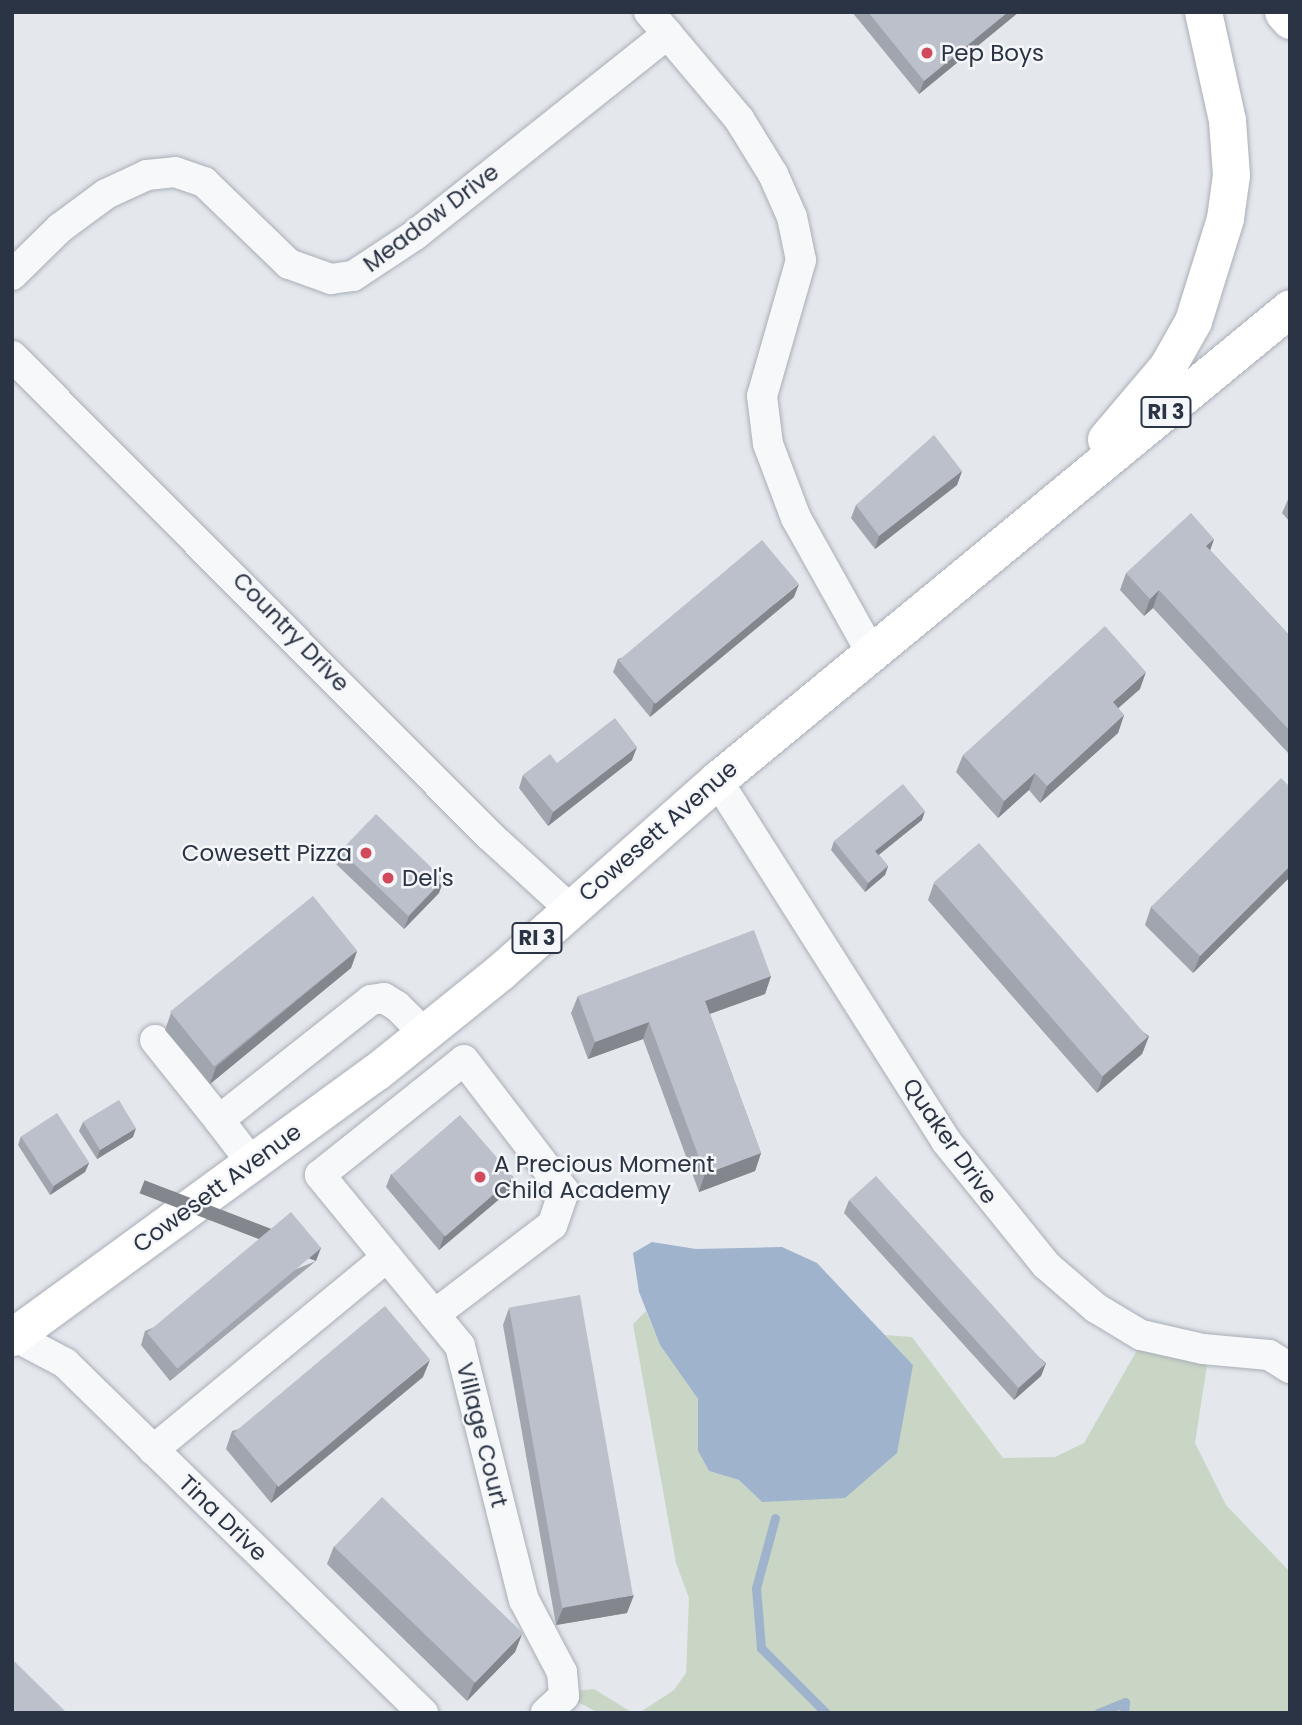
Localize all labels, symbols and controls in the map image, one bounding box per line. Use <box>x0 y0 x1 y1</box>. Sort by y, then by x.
place label: Pep Boys <box>941 39 1044 67</box>
marker: Pep Boys <box>919 45 935 61</box>
street label: Meadow Drive <box>358 158 504 278</box>
road number: RI 3 <box>1140 394 1192 430</box>
street label: Country Drive <box>227 566 355 698</box>
street label: Cowesett Avenue <box>573 755 743 907</box>
place label: Cowesett Pizza <box>182 839 352 867</box>
marker: Cowesett Pizza <box>358 845 374 861</box>
place label: Del's <box>402 864 454 892</box>
marker: Del's <box>380 870 396 886</box>
road number: RI 3 <box>511 920 563 956</box>
street label: Quaker Drive <box>897 1073 1003 1209</box>
street label: Cowesett Avenue <box>128 1118 306 1258</box>
place label: A Precious Moment Child Academy <box>494 1150 715 1204</box>
marker: A Precious Moment Child Academy <box>472 1169 488 1185</box>
street label: Village Court <box>451 1360 513 1510</box>
street label: Tina Drive <box>173 1469 273 1567</box>

